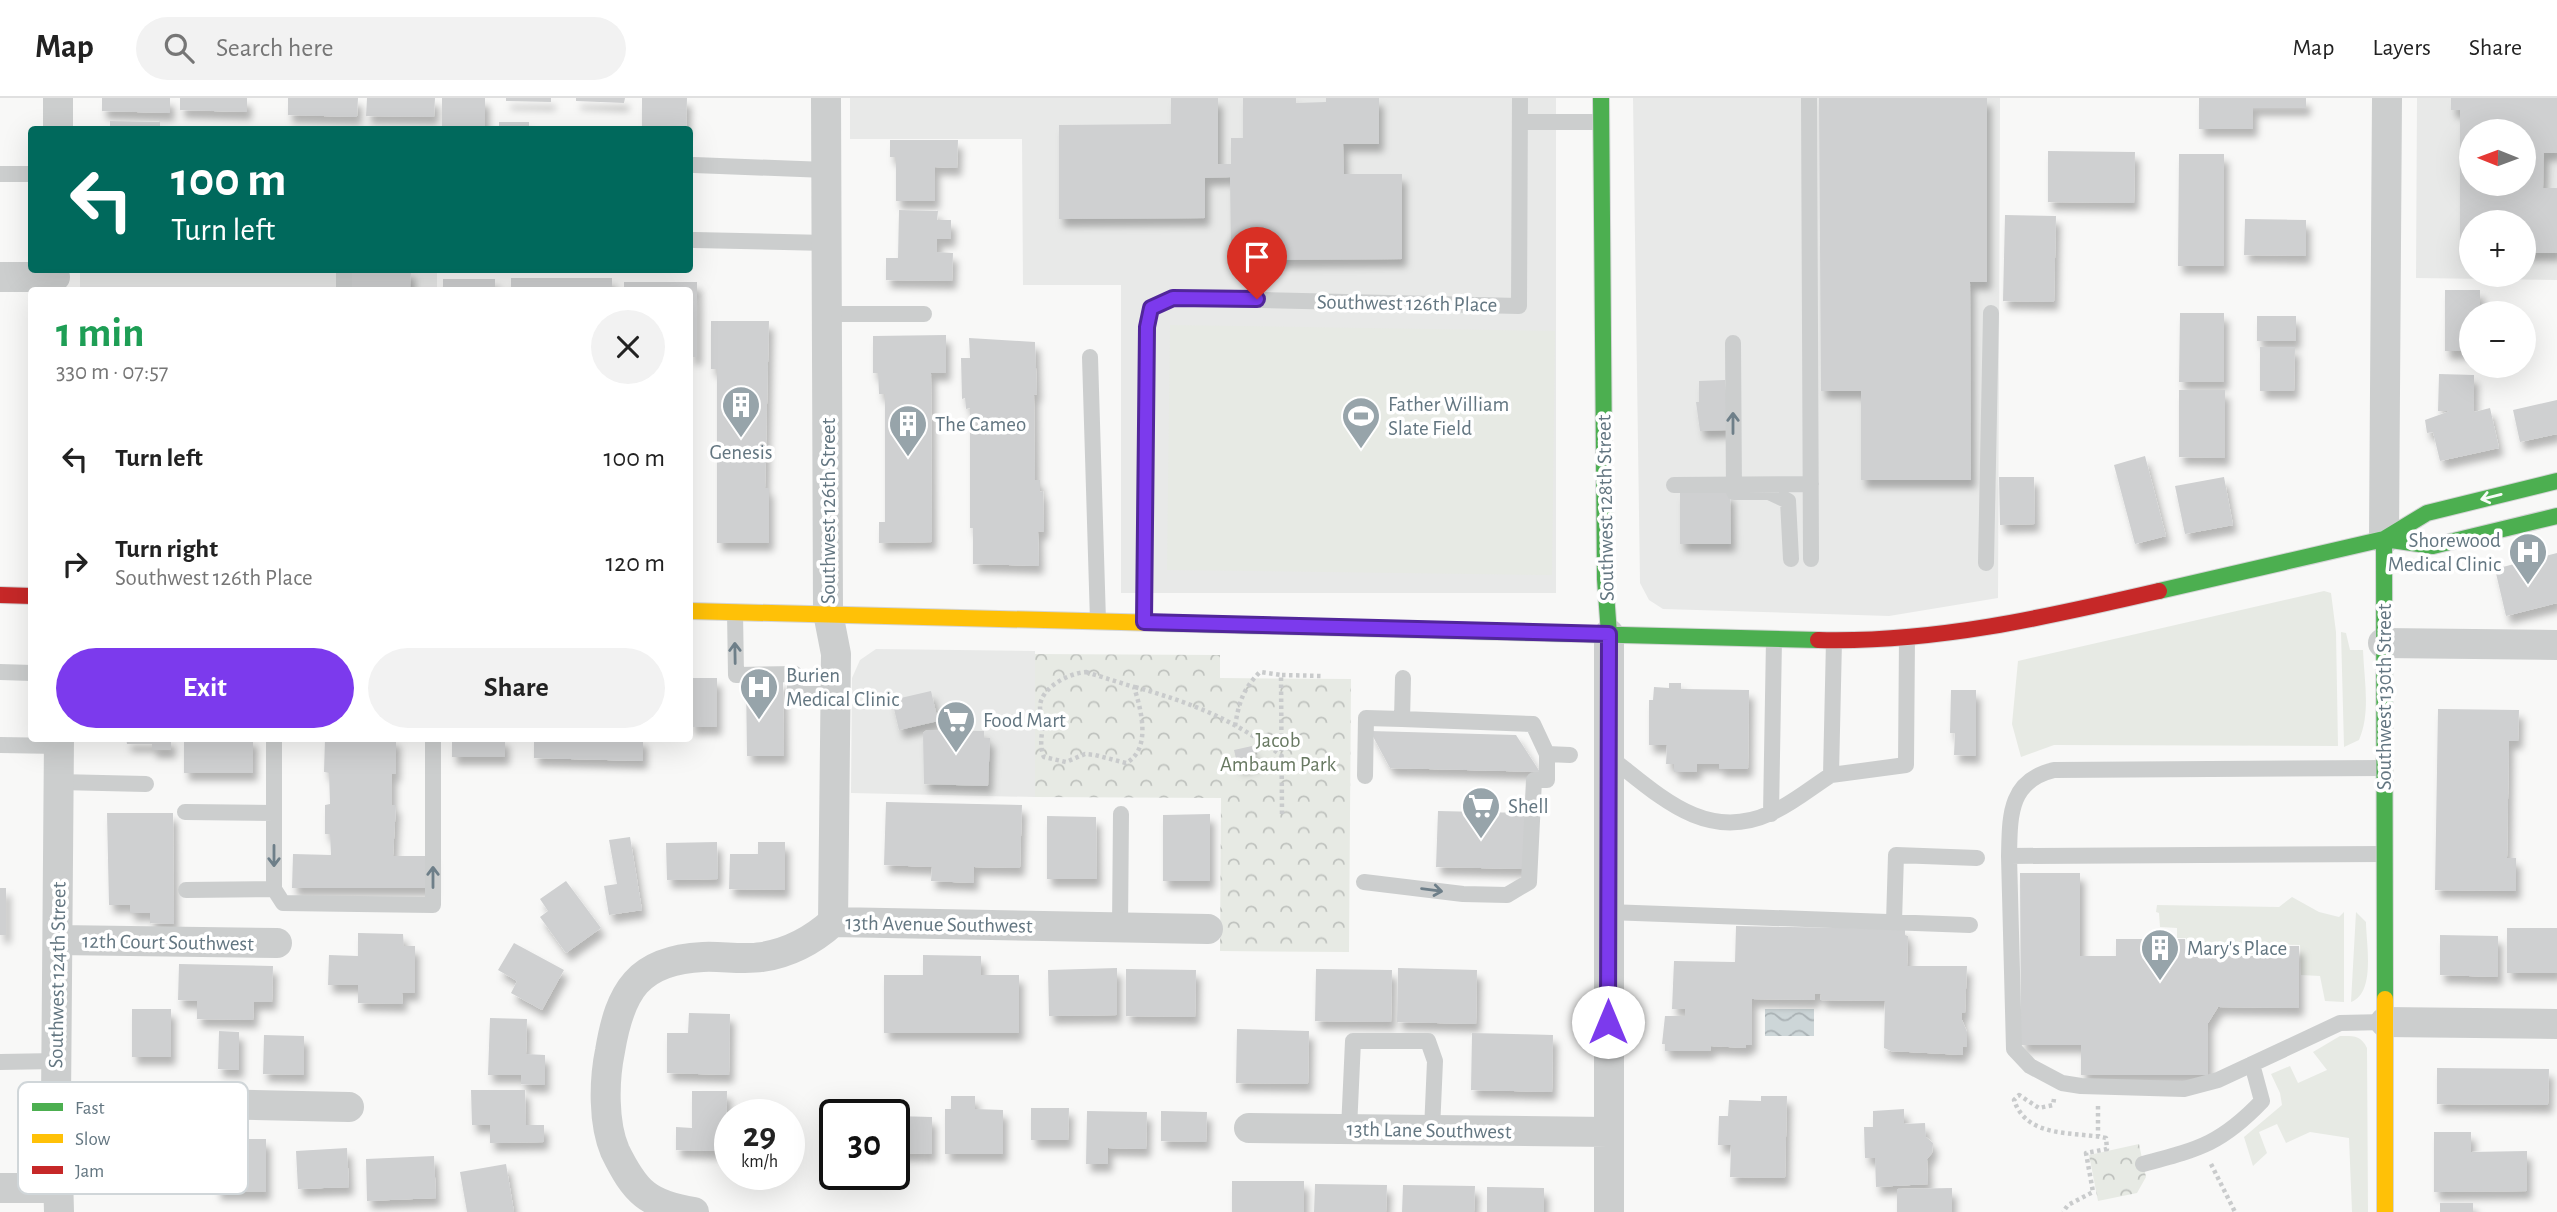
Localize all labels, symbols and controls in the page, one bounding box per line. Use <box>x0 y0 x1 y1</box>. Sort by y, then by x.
search box <box>136 17 626 80</box>
icon: search <box>160 29 198 67</box>
text: Map <box>35 31 94 64</box>
text: Search here <box>216 35 334 61</box>
text: Map <box>2292 36 2334 60</box>
text: Layers <box>2372 36 2431 60</box>
text: Share <box>2469 36 2522 60</box>
north arrow <box>2459 119 2536 196</box>
map controls <box>2459 119 2536 378</box>
icon: left <box>56 154 147 245</box>
text: 100 m <box>171 156 287 205</box>
button: + <box>2459 210 2536 287</box>
text: Turn left <box>171 214 275 246</box>
pin <box>1227 227 1287 299</box>
icon: arrive <box>1238 238 1276 276</box>
street label: Southwest 126th Place <box>1317 291 1497 316</box>
button: − <box>2459 301 2536 378</box>
button: close <box>591 310 665 384</box>
text: 1 min <box>56 312 145 354</box>
text: 330 m · 07:57 <box>56 361 168 384</box>
building icon: Genesis <box>720 384 762 439</box>
place label: Father William Slate Field <box>1388 394 1509 439</box>
sports icon: Father William Slate Field <box>1340 395 1382 450</box>
building icon: The Cameo <box>887 403 929 458</box>
one-way arrow <box>1726 412 1740 435</box>
place label: The Cameo <box>935 414 1026 435</box>
street label: Southwest 128th Street <box>1593 414 1618 601</box>
street label: Southwest 126th Street <box>818 418 839 604</box>
icon: left <box>56 440 94 478</box>
place label: Genesis <box>710 442 773 463</box>
text: Turn left <box>115 445 203 471</box>
text: 100 m <box>604 445 665 471</box>
one-way arrow <box>2480 491 2503 504</box>
place label: Shorewood Medical Clinic <box>2388 530 2501 575</box>
hospital icon: Shorewood Medical Clinic <box>2507 531 2549 586</box>
text: Turn right <box>115 536 218 562</box>
icon: right <box>56 545 94 583</box>
text: 120 m <box>605 550 665 576</box>
text: Southwest 126th Place <box>115 567 313 590</box>
street label: Southwest 130th Street <box>2374 603 2395 790</box>
one-way arrow <box>728 642 742 665</box>
button: Exit <box>56 648 354 728</box>
button: Share <box>368 648 665 728</box>
place label: Burien Medical Clinic <box>786 665 899 710</box>
hospital icon: Burien Medical Clinic <box>738 666 780 721</box>
supermarket icon: Food Mart <box>935 699 977 754</box>
place label: Food Mart <box>983 710 1066 731</box>
park label: Jacob Ambaum Park <box>1220 730 1337 775</box>
supermarket icon: Shell <box>1460 785 1502 840</box>
place label: Shell <box>1508 796 1549 817</box>
one-way arrow <box>267 844 281 867</box>
one-way arrow <box>426 866 440 889</box>
street label: Southwest 124th Street <box>45 881 70 1068</box>
one-way arrow <box>1420 884 1443 897</box>
street label: 13th Avenue Southwest <box>845 912 1033 937</box>
building icon: Mary's Place <box>2139 927 2181 982</box>
street label: 12th Court Southwest <box>82 931 254 955</box>
place label: Mary's Place <box>2187 938 2287 959</box>
position arrow <box>1571 985 1645 1059</box>
legend <box>18 1082 248 1194</box>
text: Fast <box>75 1099 105 1118</box>
speed limit sign: 30 <box>819 1099 910 1190</box>
text: 29 <box>743 1118 776 1153</box>
street label: 13th Lane Southwest <box>1346 1119 1512 1142</box>
text: Slow <box>75 1130 111 1149</box>
text: km/h <box>741 1153 778 1171</box>
text: Jam <box>75 1162 104 1181</box>

